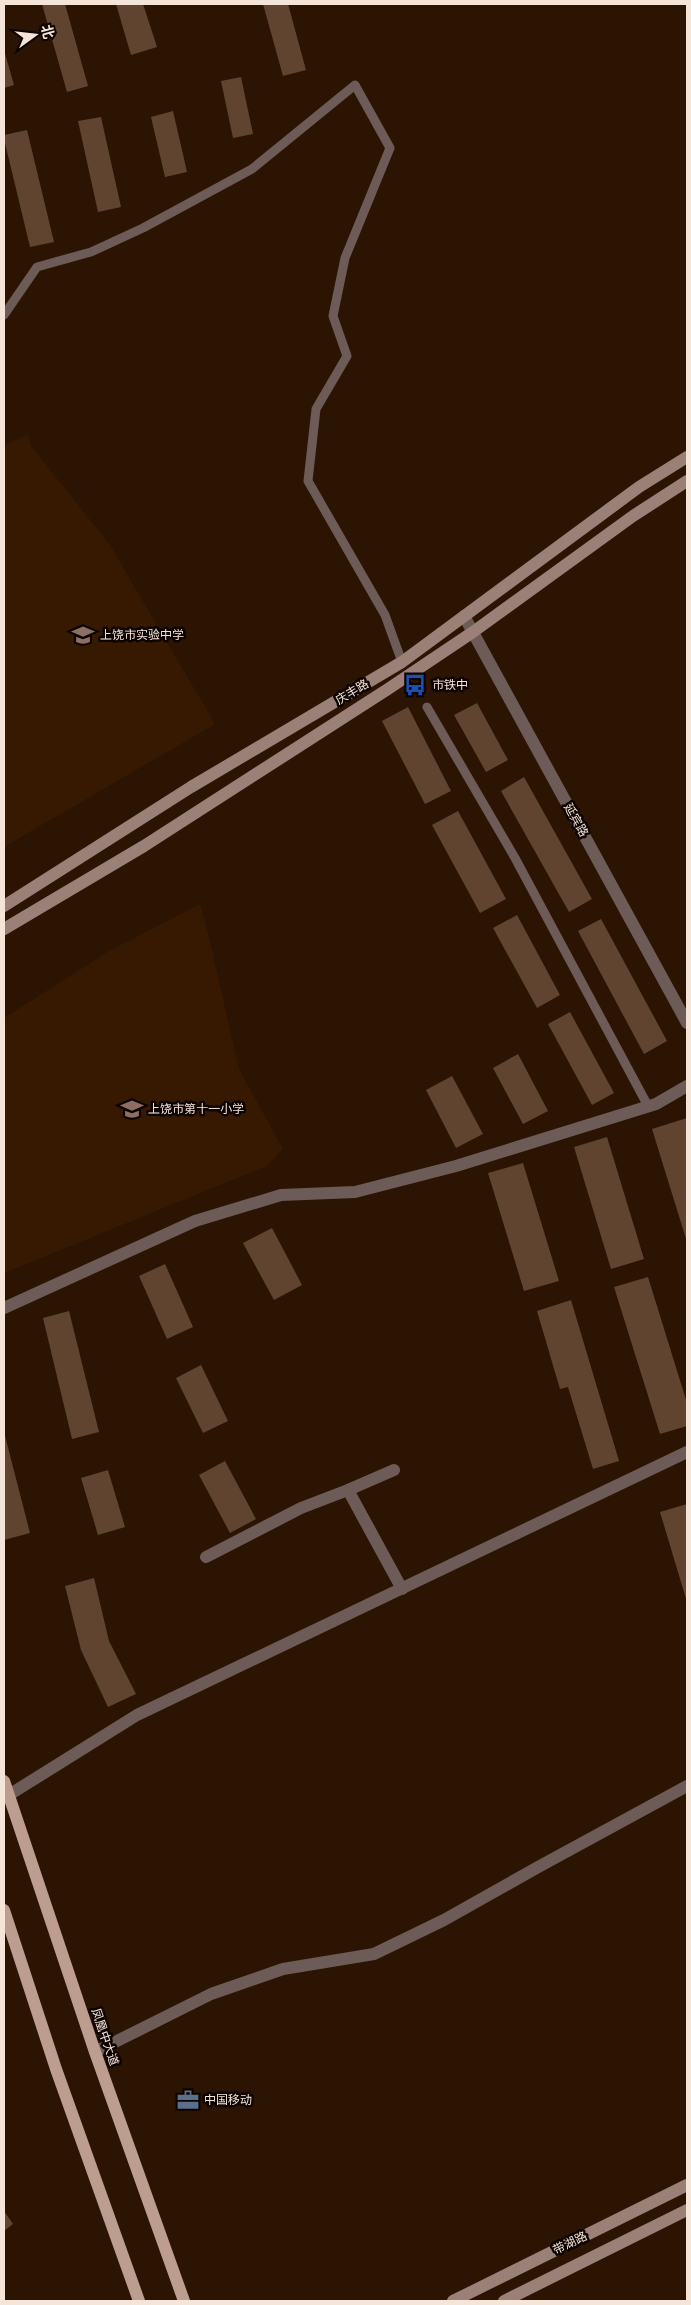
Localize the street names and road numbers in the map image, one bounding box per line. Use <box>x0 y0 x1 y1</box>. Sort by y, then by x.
street label: 庆丰路 <box>332 676 371 707</box>
street label: 延宾路 <box>561 800 592 839</box>
street label: 凤凰中大道 <box>89 2006 122 2068</box>
street label: 带湖路 <box>550 2228 589 2257</box>

